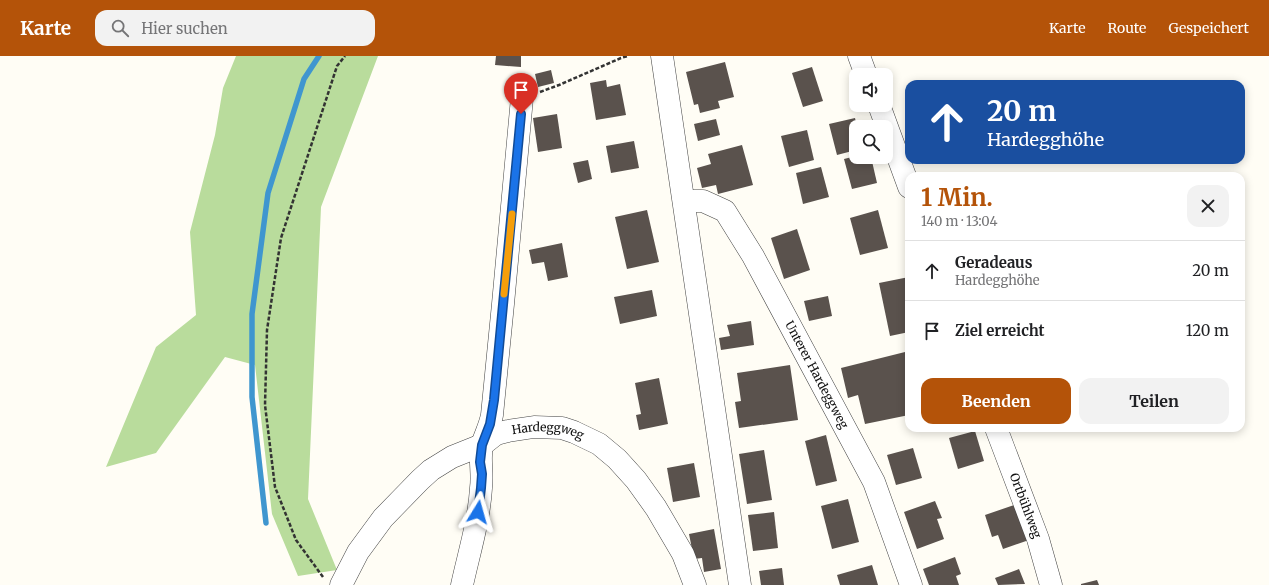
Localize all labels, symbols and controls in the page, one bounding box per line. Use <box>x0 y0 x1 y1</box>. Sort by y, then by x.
search box <box>95 10 375 46</box>
text: Karte <box>20 16 71 40</box>
icon: search <box>109 17 131 39</box>
text: Hier suchen <box>141 19 228 38</box>
text: Karte <box>1049 19 1085 37</box>
text: Route <box>1107 19 1146 37</box>
text: Gespeichert <box>1168 19 1249 37</box>
map controls <box>849 68 893 164</box>
button: sound <box>849 68 893 112</box>
pin <box>504 73 538 114</box>
icon: arrive <box>510 79 532 101</box>
text: 20 m <box>987 93 1056 129</box>
icon: ahead <box>921 96 973 148</box>
button: search <box>849 120 893 164</box>
text: Hardegghöhe <box>987 128 1104 151</box>
text: 1 Min. <box>921 182 993 213</box>
button: close <box>1187 185 1229 227</box>
text: 140 m · 13:04 <box>921 213 998 230</box>
text: Geradeaus <box>955 253 1032 272</box>
icon: ahead <box>921 260 943 282</box>
text: 20 m <box>1192 261 1229 280</box>
text: Hardegghöhe <box>955 272 1040 289</box>
street label: Unterer Hardeggweg <box>782 318 852 432</box>
icon: arrive <box>921 320 943 342</box>
text: Ziel erreicht <box>955 321 1045 340</box>
text: 120 m <box>1186 321 1229 340</box>
button: Beenden <box>921 378 1071 424</box>
button: Teilen <box>1079 378 1229 424</box>
street label: Hardeggweg <box>511 419 587 443</box>
street label: Ortbühlweg <box>1007 471 1045 541</box>
position arrow <box>457 491 499 533</box>

